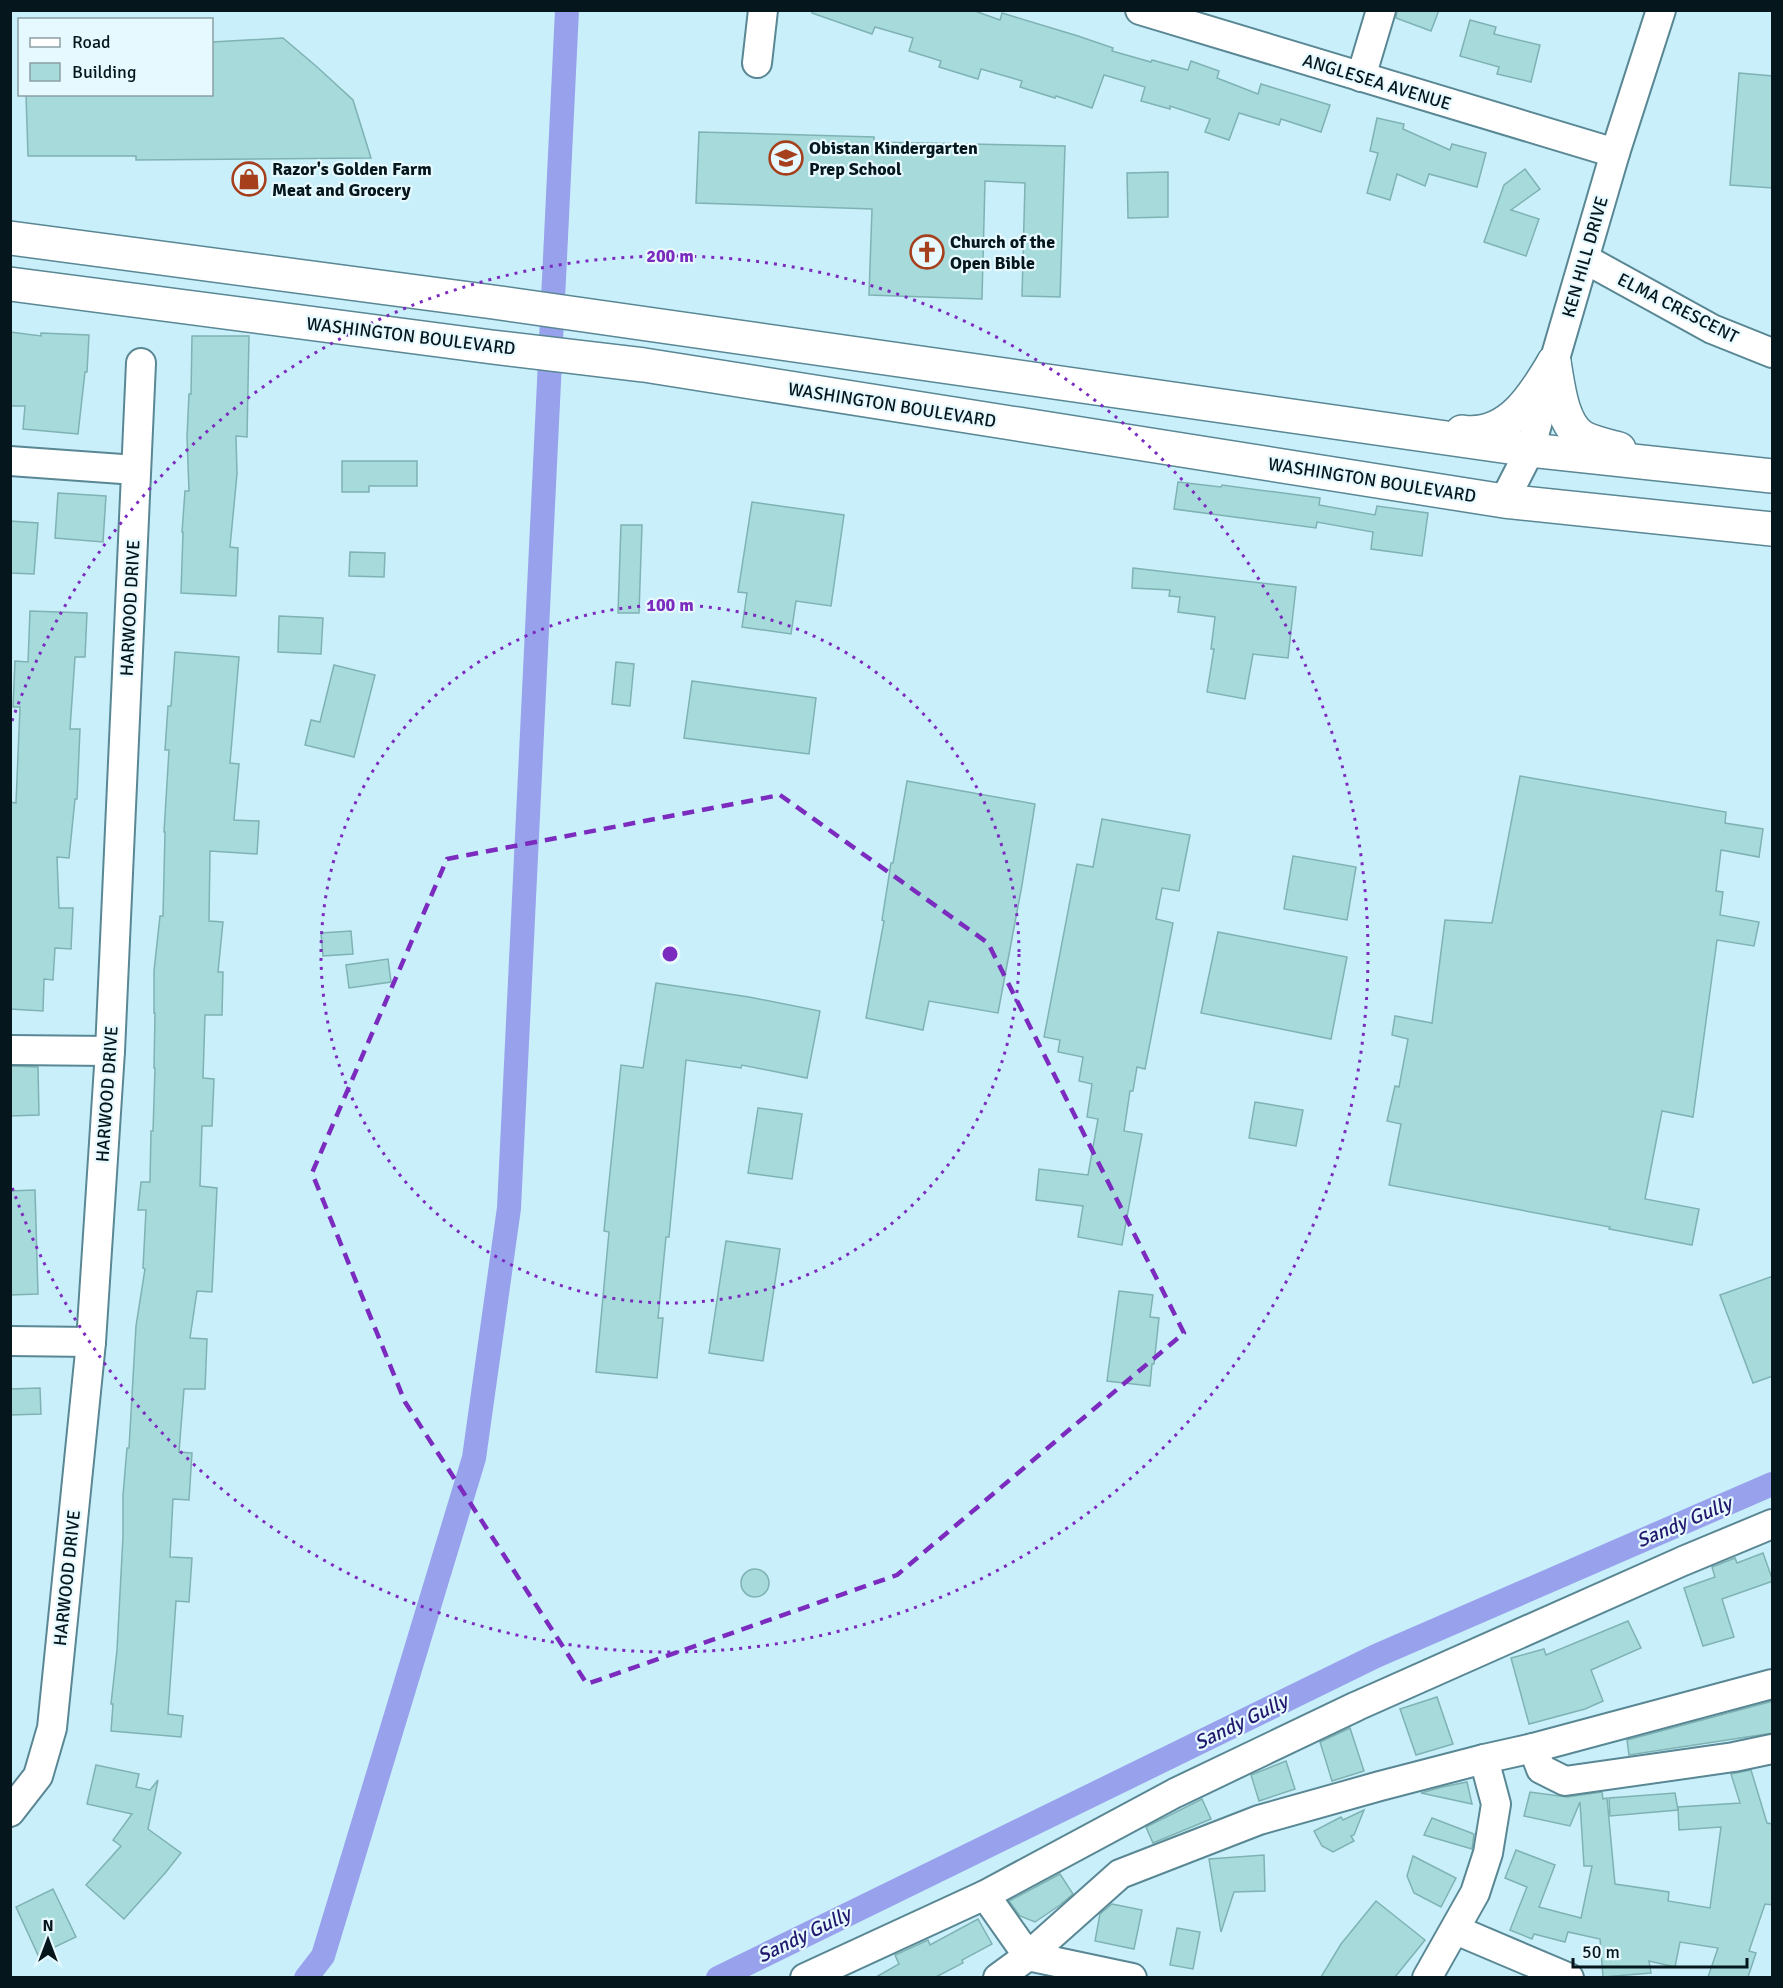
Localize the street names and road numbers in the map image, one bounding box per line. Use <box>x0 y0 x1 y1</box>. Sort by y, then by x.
street label: ANGLESEA AVENUE <box>1300 49 1454 115</box>
street label: KEN HILL DRIVE <box>1557 194 1613 320</box>
street label: ELMA CRESCENT <box>1614 268 1742 348</box>
street label: WASHINGTON BOULEVARD <box>305 312 517 360</box>
street label: WASHINGTON BOULEVARD <box>786 378 998 432</box>
street label: WASHINGTON BOULEVARD <box>1266 453 1478 507</box>
street label: HARWOOD DRIVE <box>115 539 145 677</box>
street label: HARWOOD DRIVE <box>91 1025 123 1163</box>
street label: HARWOOD DRIVE <box>49 1509 85 1647</box>

